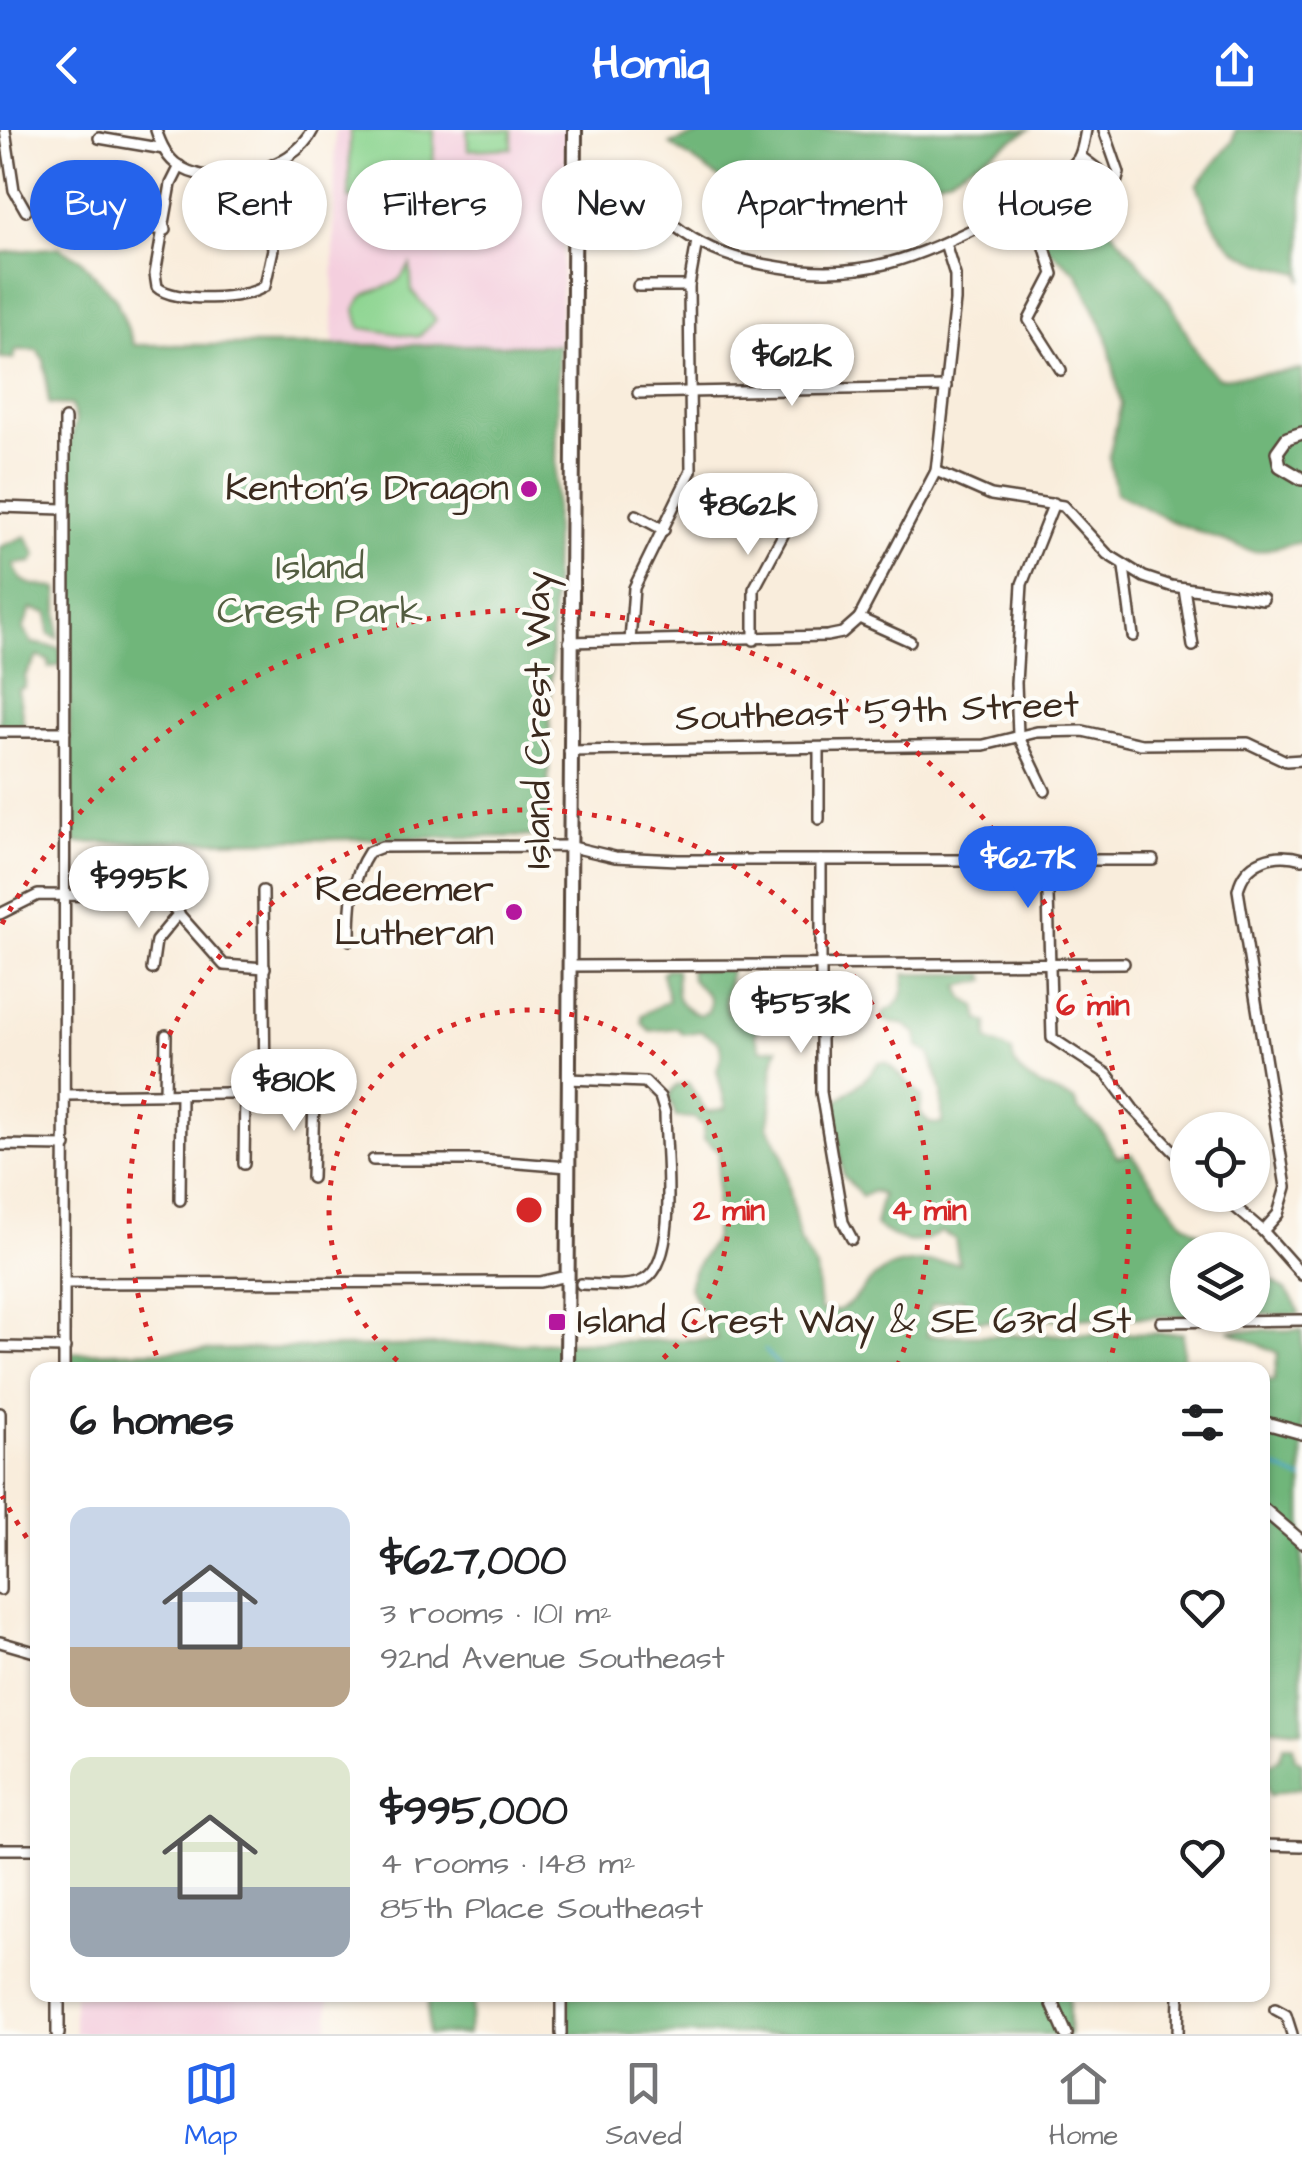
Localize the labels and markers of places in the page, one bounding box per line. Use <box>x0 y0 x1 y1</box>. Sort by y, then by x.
pin: $612K <box>722 324 862 409</box>
place label: Kenton's Dragon <box>225 463 509 515</box>
pin: $862K <box>678 473 818 558</box>
marker: Kenton's Dragon <box>518 478 540 500</box>
pin: $627K <box>958 826 1098 911</box>
pin: $995K <box>69 846 209 931</box>
place label: Redeemer Lutheran <box>315 864 494 960</box>
marker: Redeemer Lutheran <box>503 901 525 923</box>
pin: $553K <box>731 971 871 1056</box>
pin: $810K <box>224 1049 364 1134</box>
centre of rings <box>511 1192 547 1228</box>
place label: Island Crest Way & SE 63rd St <box>577 1296 1131 1349</box>
marker: Island Crest Way & SE 63rd St <box>546 1311 568 1333</box>

